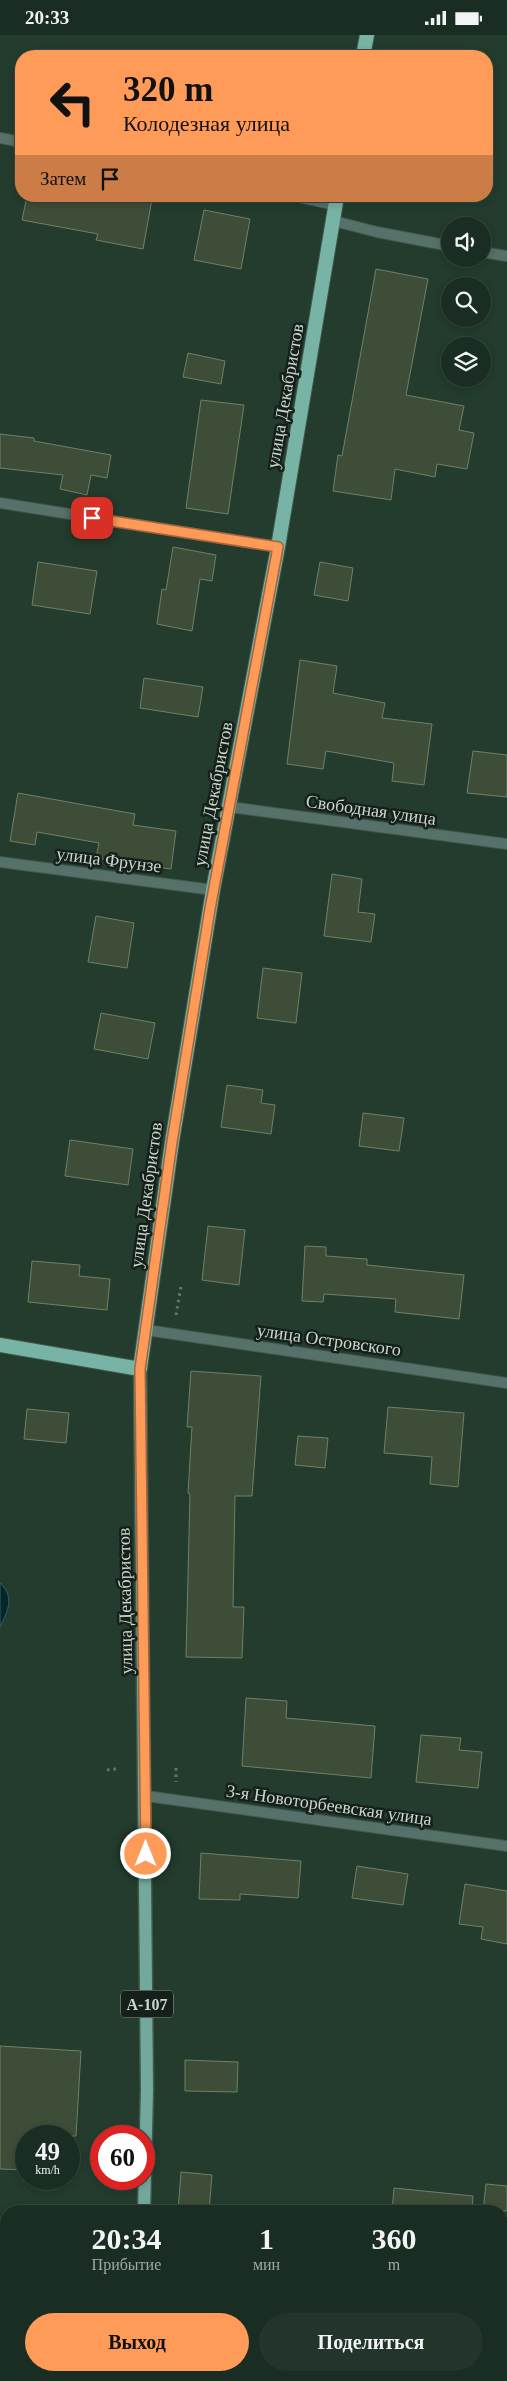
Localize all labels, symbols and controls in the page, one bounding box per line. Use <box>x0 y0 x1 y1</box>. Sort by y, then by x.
text: 20:33 <box>25 7 69 28</box>
icon: left <box>40 70 105 135</box>
text: 320 m <box>123 70 213 109</box>
text: Колодезная улица <box>123 111 290 136</box>
icon: arrive <box>96 165 124 193</box>
text: Затем <box>40 168 86 189</box>
map controls <box>441 217 491 387</box>
button: sound <box>441 217 491 267</box>
button: search <box>441 277 491 327</box>
street label: улица Декабристов <box>262 322 308 470</box>
button: layers <box>441 337 491 387</box>
pin <box>71 497 113 539</box>
icon: arrive <box>78 504 106 532</box>
street label: улица Декабристов <box>189 720 237 868</box>
street label: Свободная улица <box>305 791 437 829</box>
street label: улица Фрунзе <box>55 844 163 876</box>
street label: улица Декабристов <box>126 1121 166 1269</box>
street label: улица Островского <box>256 1320 402 1360</box>
street label: улица Декабристов <box>114 1527 136 1675</box>
street label: 3-я Новоторбеевская улица <box>225 1781 433 1829</box>
position arrow <box>119 1827 171 1879</box>
road number: А-107 <box>121 1991 173 2017</box>
speed limit sign: 60 <box>90 2125 155 2190</box>
text: 49 <box>35 2138 60 2165</box>
text: km/h <box>35 2163 60 2177</box>
text: 20:34 <box>91 2222 161 2255</box>
text: 1 <box>259 2222 274 2255</box>
text: 360 <box>372 2222 417 2255</box>
text: Прибытие <box>92 2256 161 2273</box>
text: мин <box>253 2256 280 2273</box>
text: m <box>388 2256 400 2273</box>
button: Выход <box>25 2313 249 2371</box>
button: Поделиться <box>259 2313 483 2371</box>

